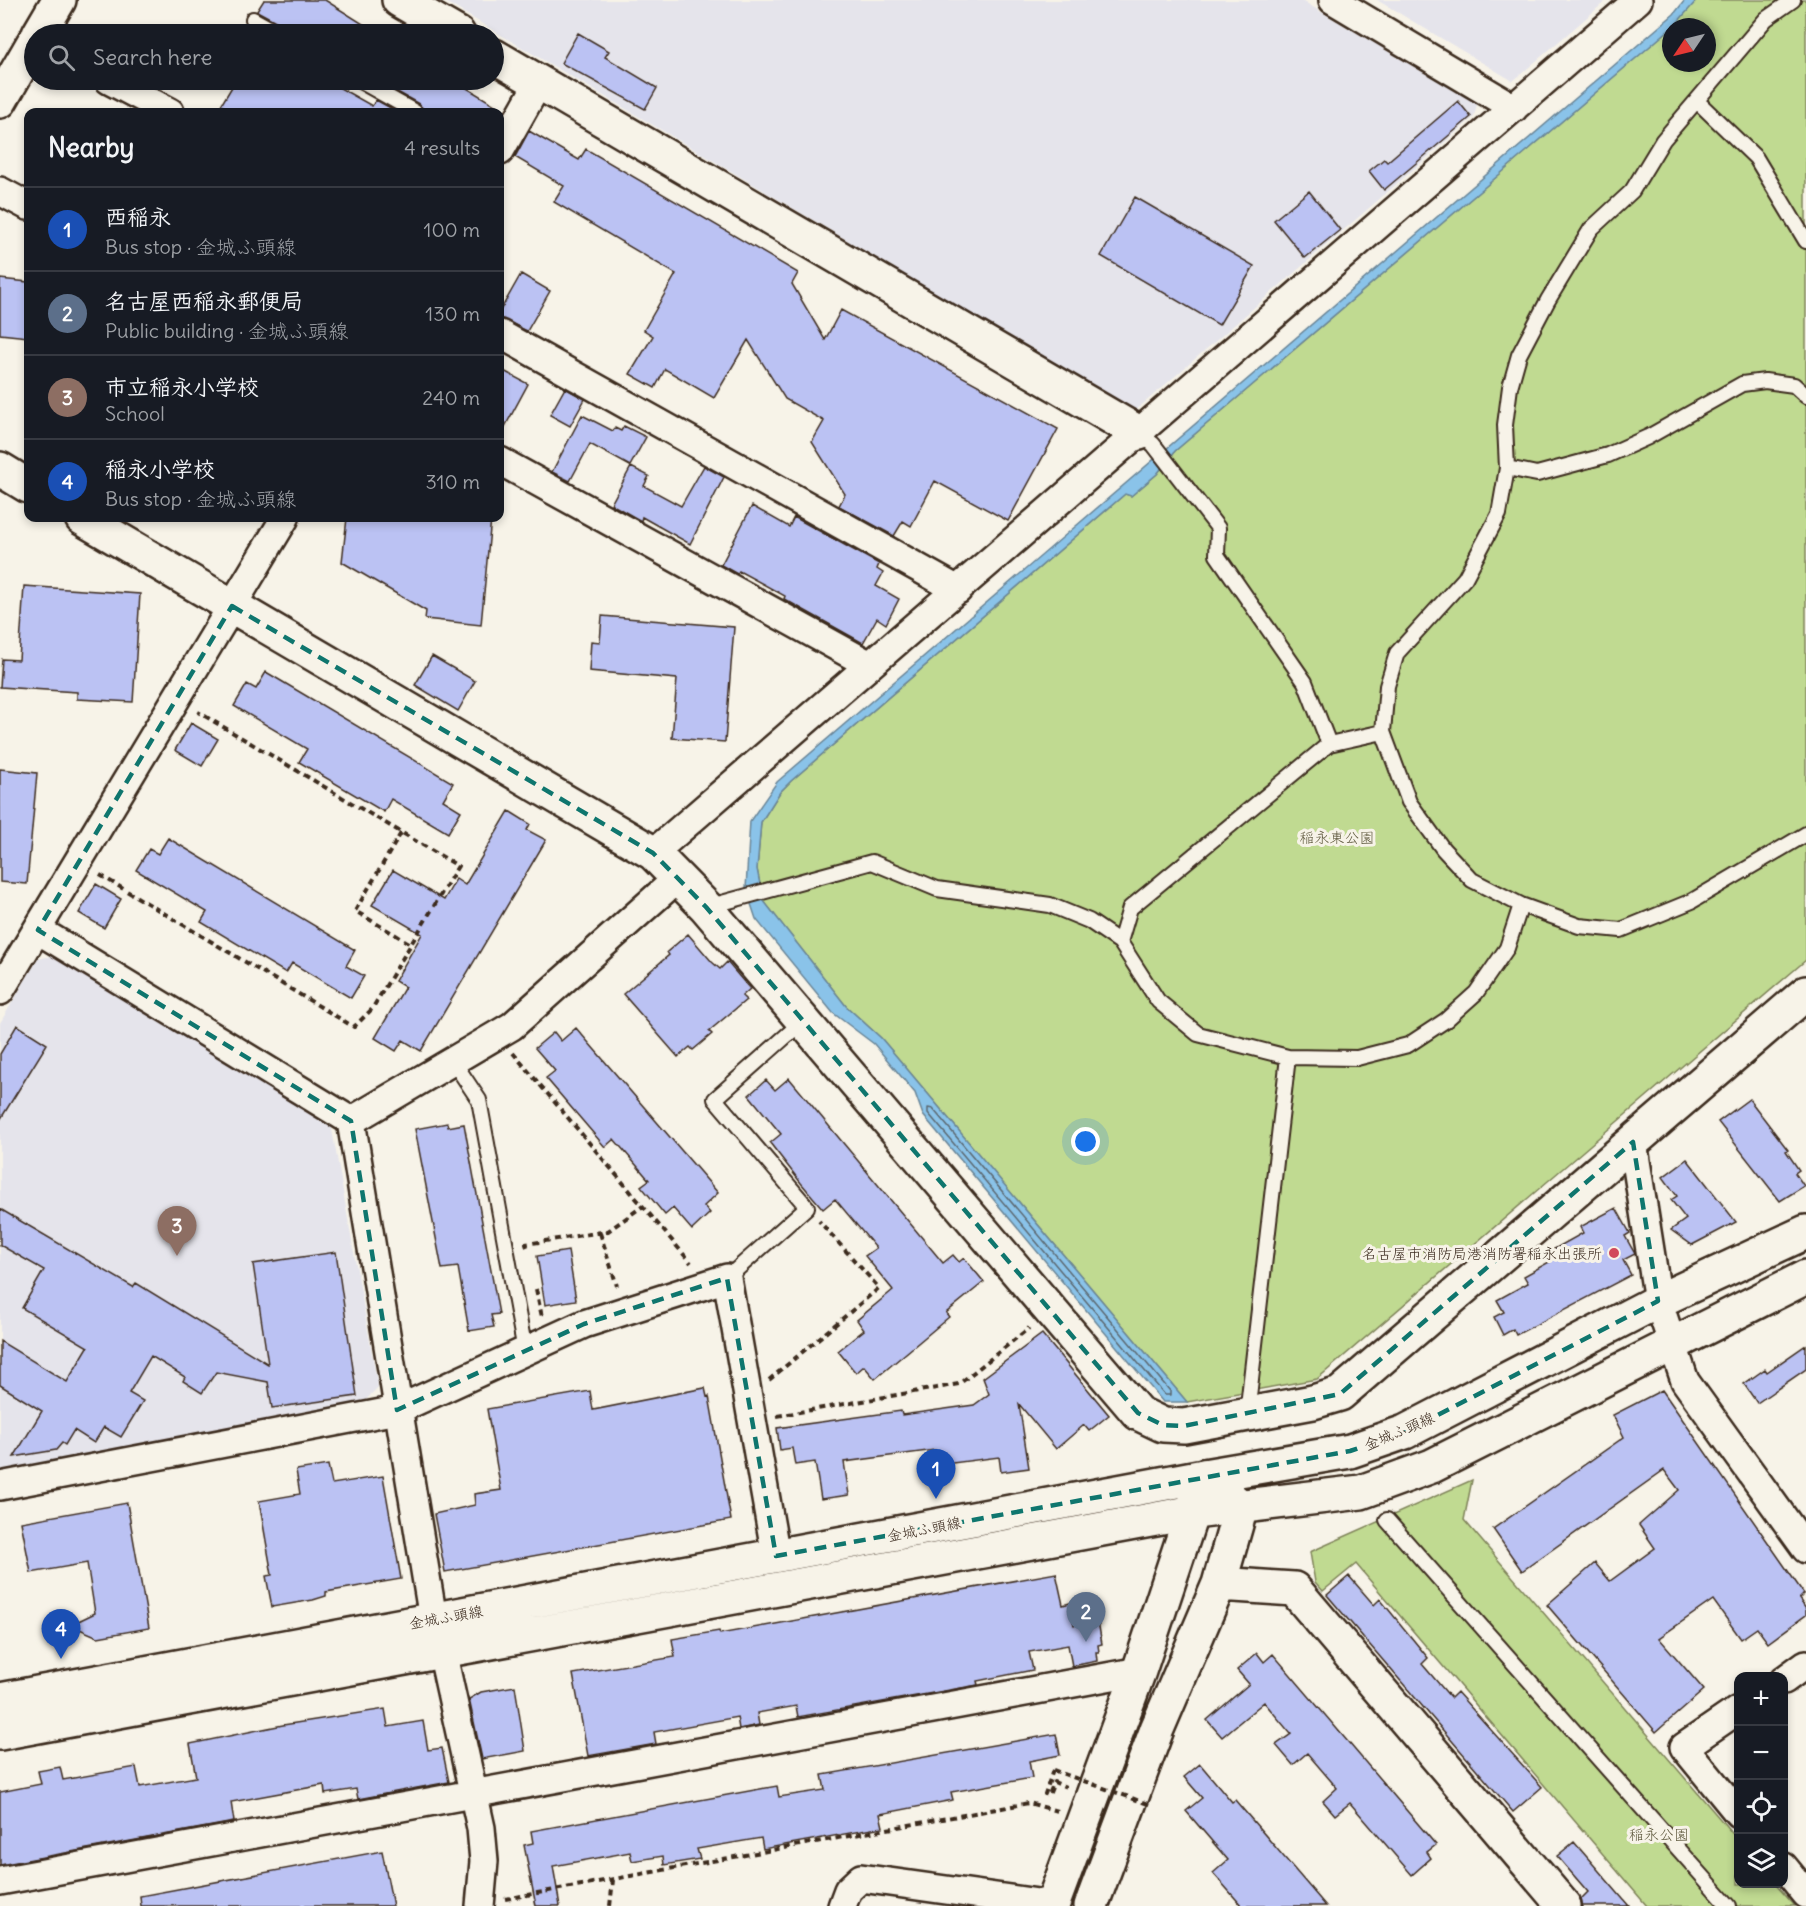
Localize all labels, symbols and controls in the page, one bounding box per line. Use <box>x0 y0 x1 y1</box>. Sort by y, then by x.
north arrow <box>1662 18 1716 72</box>
search box <box>24 24 504 90</box>
icon: search <box>45 41 78 74</box>
text: Search here <box>93 43 212 71</box>
text: Nearby <box>48 131 134 164</box>
text: 4 results <box>404 135 480 160</box>
text: 西稲永 <box>105 203 171 231</box>
text: 1 <box>64 217 71 242</box>
text: 100 m <box>423 217 480 242</box>
text: Bus stop · 金城ふ頭線 <box>105 234 296 259</box>
text: 名古屋西稲永郵便局 <box>105 287 303 315</box>
text: 2 <box>62 301 73 326</box>
text: 130 m <box>425 301 480 326</box>
text: Public building · 金城ふ頭線 <box>105 318 348 343</box>
text: 市立稲永小学校 <box>105 373 259 401</box>
text: 3 <box>62 385 73 410</box>
text: 240 m <box>422 385 480 410</box>
text: School <box>105 401 165 426</box>
text: 稲永小学校 <box>105 455 215 483</box>
text: 4 <box>62 469 73 494</box>
text: 310 m <box>425 469 480 494</box>
text: Bus stop · 金城ふ頭線 <box>105 486 296 511</box>
park label: 稲永東公園 <box>1299 828 1375 847</box>
your location <box>1071 1127 1100 1156</box>
pin: 3 <box>158 1206 196 1256</box>
place label: 名古屋市消防局港消防署稲永出張所 <box>1362 1244 1602 1263</box>
marker: 名古屋市消防局港消防署稲永出張所 <box>1607 1246 1621 1260</box>
street label: 金城ふ頭線 <box>1361 1408 1437 1454</box>
pin: 1 <box>916 1450 956 1499</box>
street label: 金城ふ頭線 <box>885 1513 963 1545</box>
pin: 2 <box>1066 1592 1106 1642</box>
street label: 金城ふ頭線 <box>407 1601 485 1633</box>
pin: 4 <box>42 1610 80 1659</box>
map controls <box>1734 1672 1788 1888</box>
button: + <box>1734 1672 1788 1726</box>
button: − <box>1734 1726 1788 1780</box>
button: locate <box>1734 1780 1788 1834</box>
park label: 稲永公園 <box>1629 1825 1689 1844</box>
button: layers <box>1734 1834 1788 1888</box>

